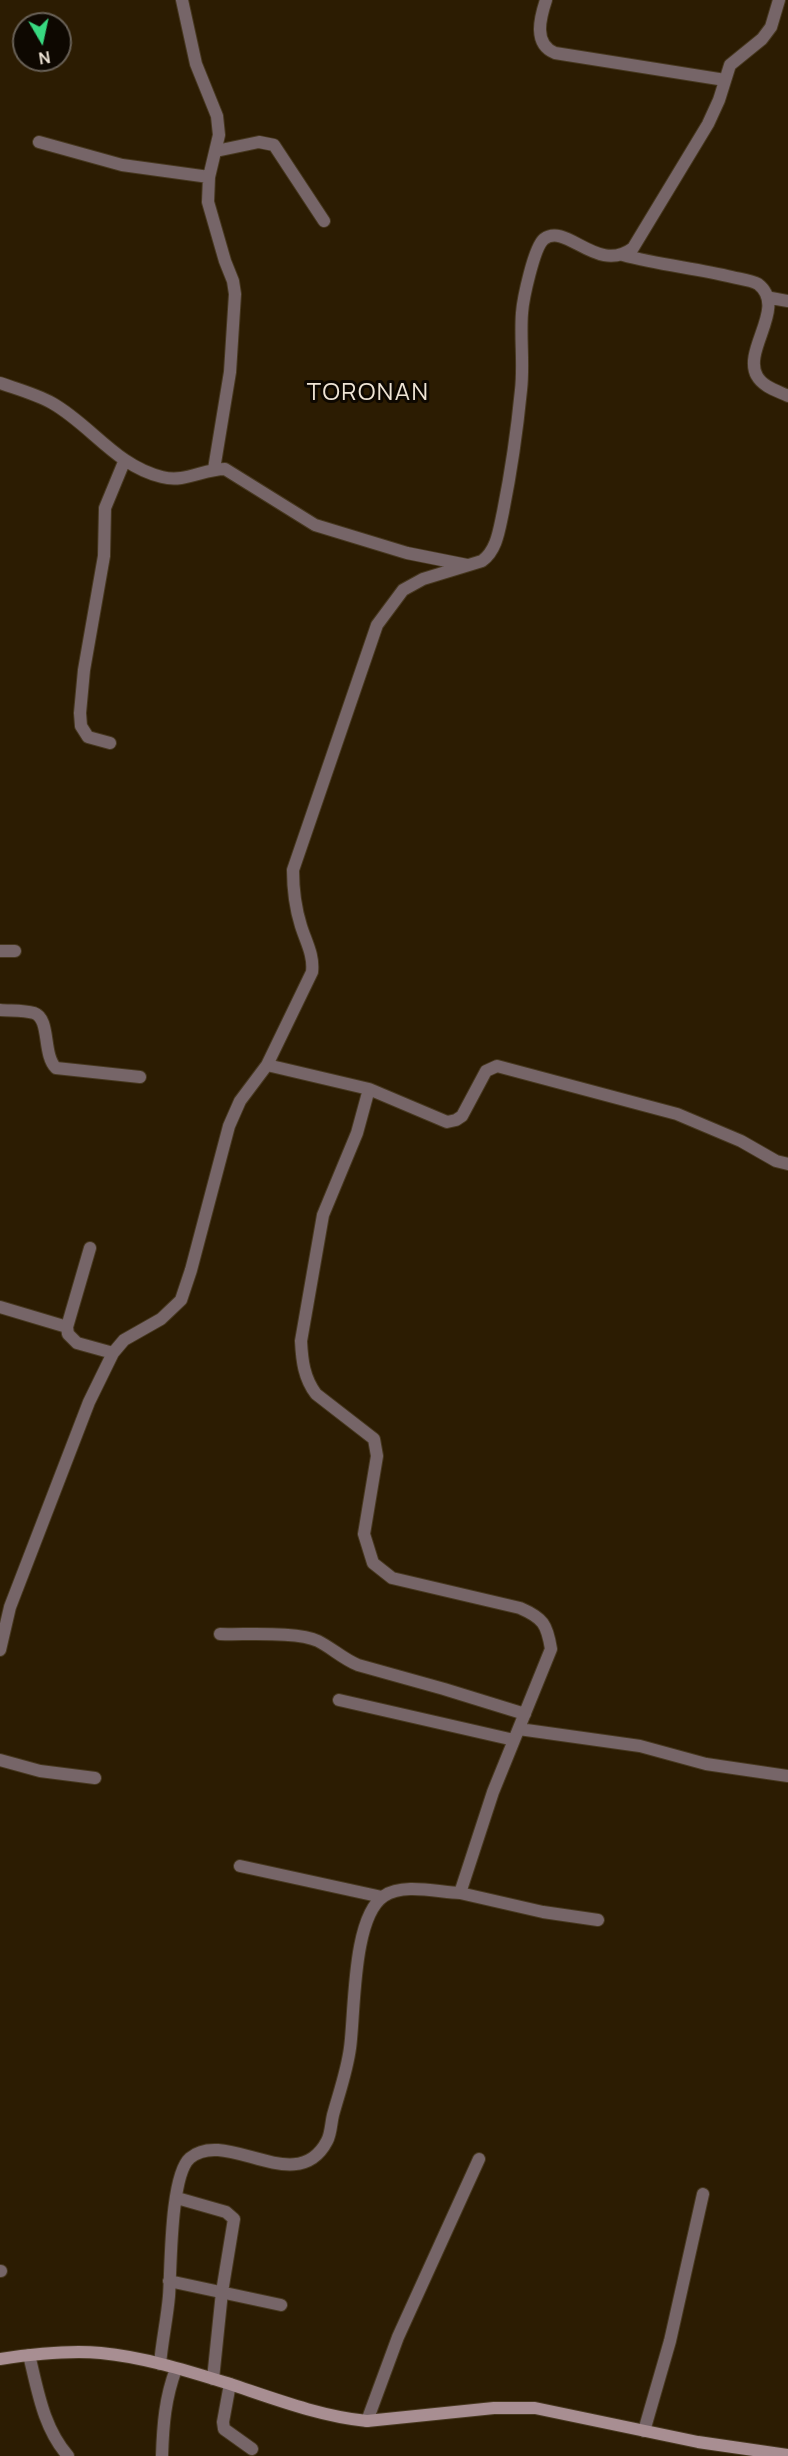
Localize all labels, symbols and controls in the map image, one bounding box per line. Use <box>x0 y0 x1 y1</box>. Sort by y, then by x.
north arrow <box>12 12 72 72</box>
text: N <box>37 46 52 70</box>
district label: TORONAN <box>307 379 429 407</box>

